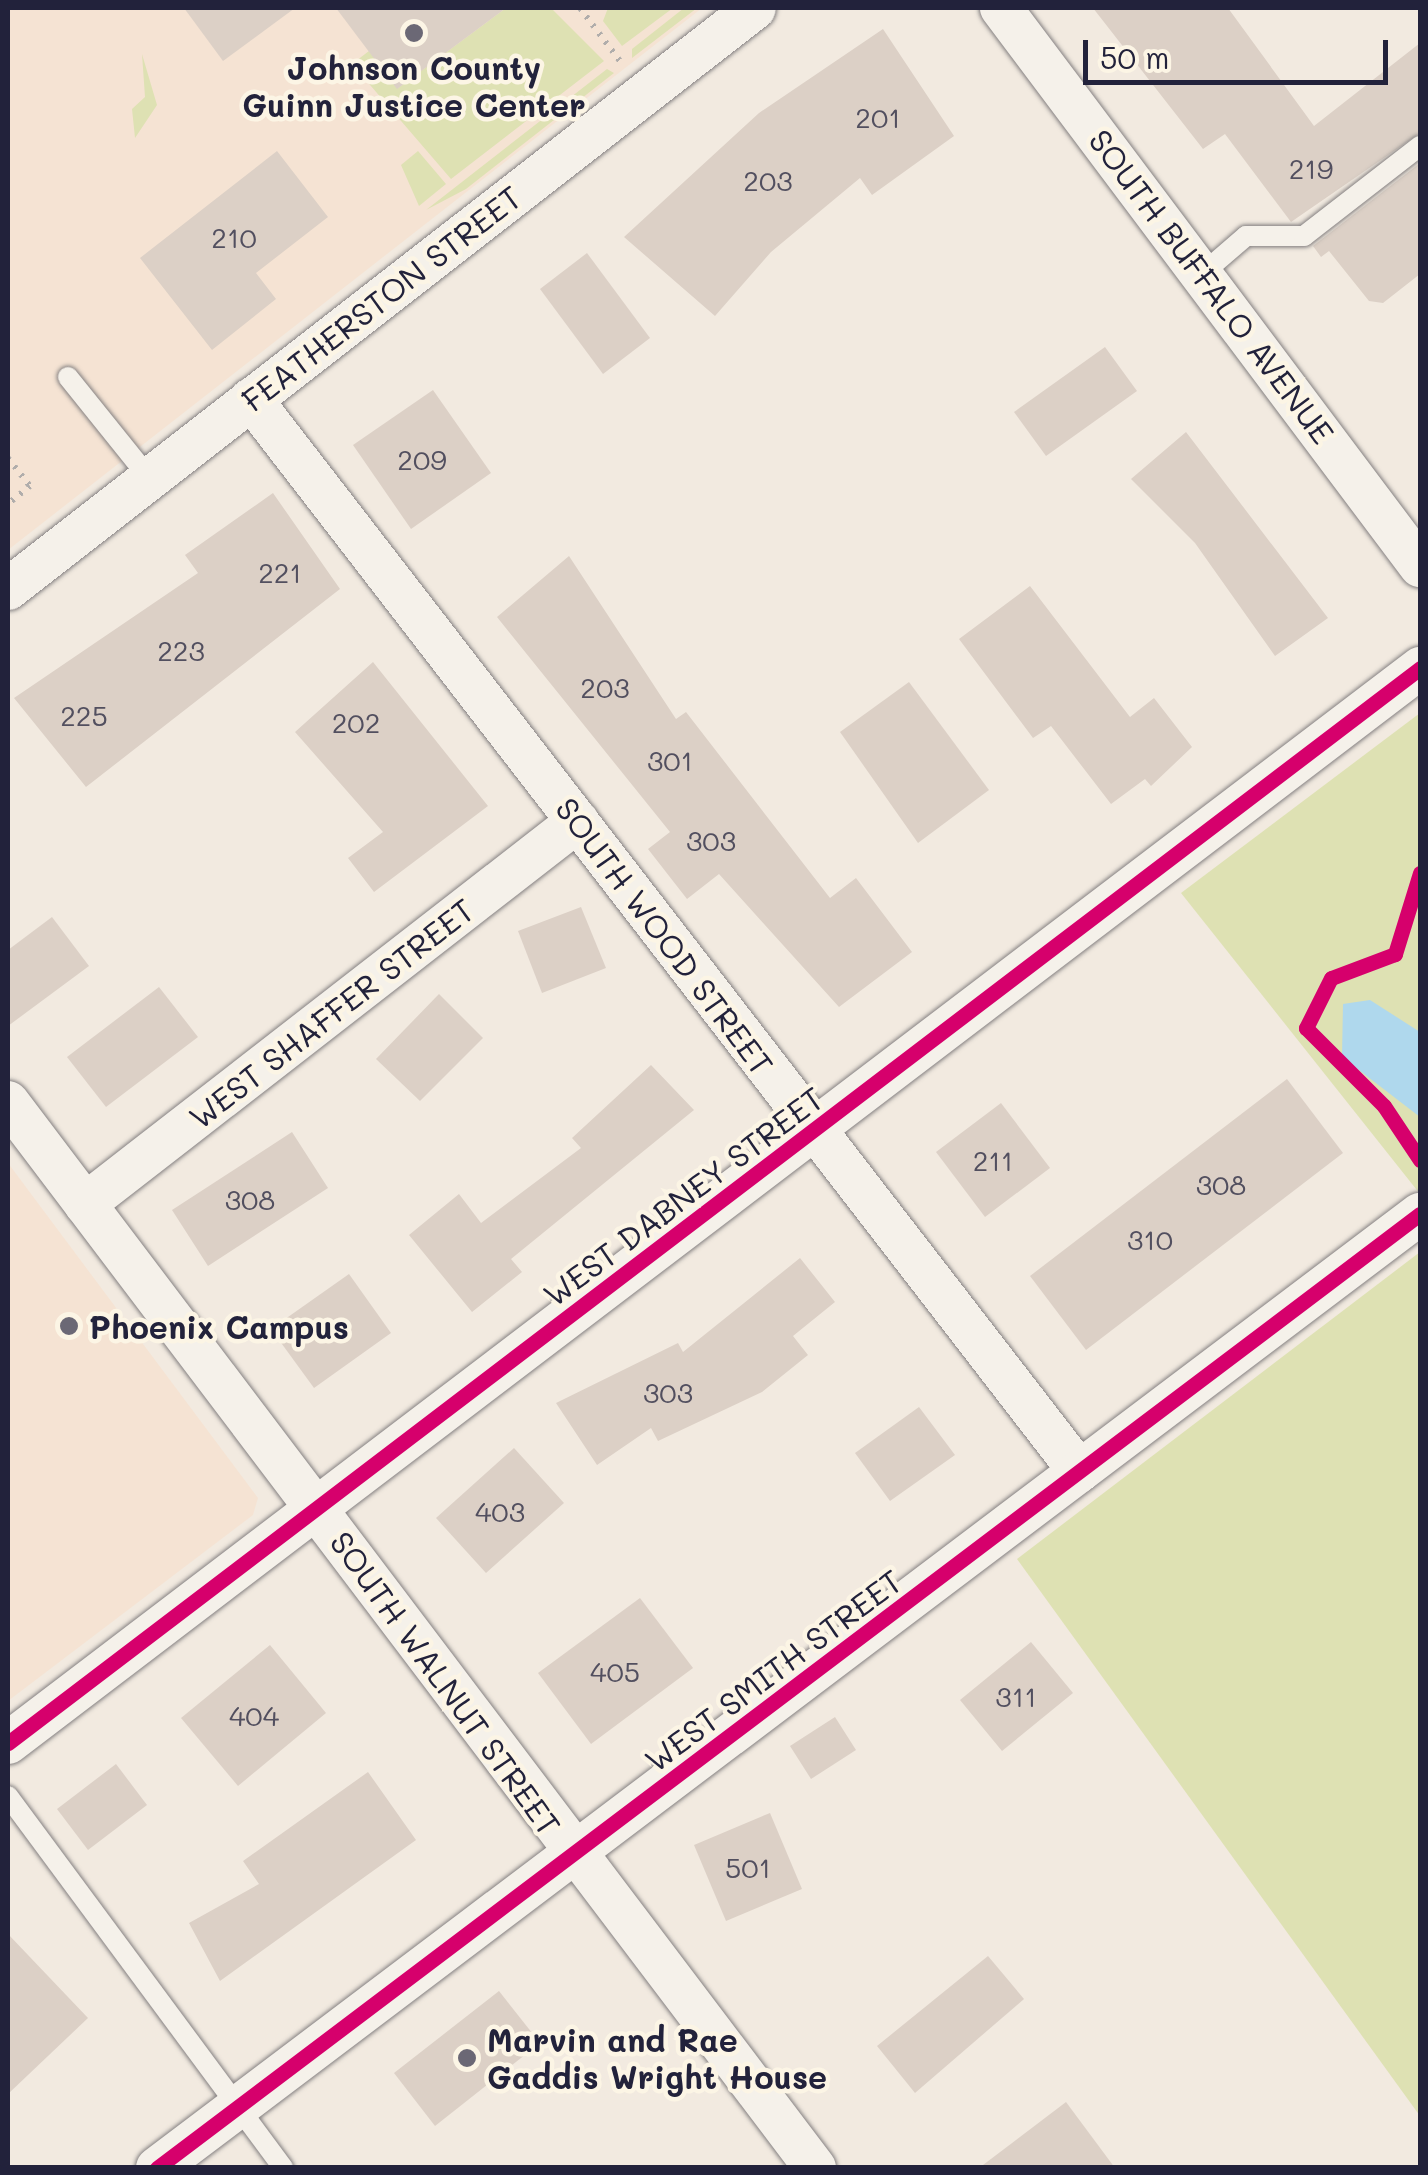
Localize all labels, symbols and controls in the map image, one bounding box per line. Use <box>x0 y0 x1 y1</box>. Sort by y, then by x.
scale bar <box>1088 20 1393 82</box>
marker: Johnson County Guinn Justice Center <box>403 22 425 44</box>
text: 50 m <box>1100 37 1170 77</box>
place label: Johnson County Guinn Justice Center <box>242 49 586 124</box>
house number: 201 <box>855 100 901 134</box>
street label: SOUTH BUFFALO AVENUE <box>1081 121 1343 451</box>
house number: 219 <box>1289 151 1333 185</box>
house number: 203 <box>743 163 793 197</box>
street label: FEATHERSTON STREET <box>234 177 528 419</box>
house number: 210 <box>211 220 257 254</box>
house number: 209 <box>397 442 447 476</box>
house number: 221 <box>258 555 302 589</box>
house number: 223 <box>157 633 205 667</box>
house number: 203 <box>580 670 630 704</box>
house number: 225 <box>60 698 108 732</box>
house number: 202 <box>332 705 380 739</box>
house number: 301 <box>647 743 693 777</box>
street label: SOUTH WOOD STREET <box>548 790 782 1082</box>
house number: 303 <box>686 823 736 857</box>
street label: WEST SHAFFER STREET <box>181 890 481 1136</box>
street label: WEST DABNEY STREET <box>535 1078 831 1314</box>
house number: 211 <box>973 1143 1013 1177</box>
house number: 308 <box>1196 1167 1246 1201</box>
house number: 308 <box>225 1182 275 1216</box>
house number: 310 <box>1127 1222 1173 1256</box>
place label: Phoenix Campus <box>89 1307 349 1345</box>
marker: Phoenix Campus <box>58 1315 80 1337</box>
house number: 303 <box>643 1375 693 1409</box>
house number: 403 <box>475 1494 525 1528</box>
street label: SOUTH WALNUT STREET <box>323 1523 569 1843</box>
street label: WEST SMITH STREET <box>637 1561 909 1779</box>
house number: 405 <box>590 1654 640 1688</box>
house number: 311 <box>995 1679 1037 1713</box>
house number: 404 <box>229 1698 279 1732</box>
house number: 501 <box>725 1850 771 1884</box>
place label: Marvin and Rae Gaddis Wright House <box>487 2021 827 2096</box>
marker: Marvin and Rae Gaddis Wright House <box>456 2047 478 2069</box>

